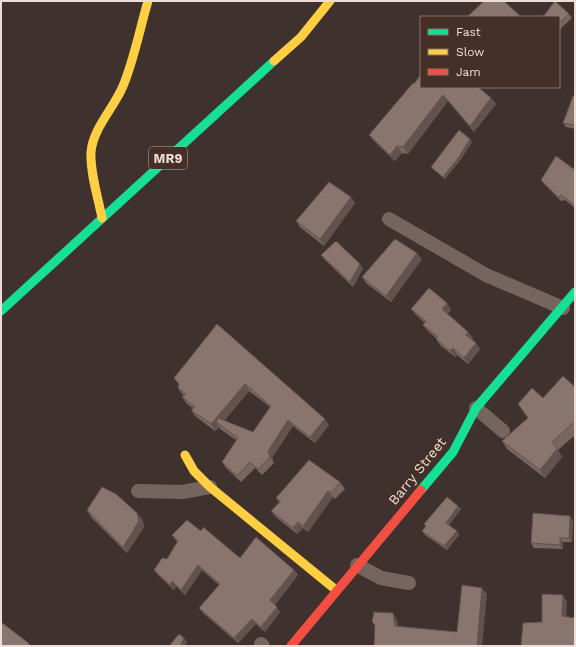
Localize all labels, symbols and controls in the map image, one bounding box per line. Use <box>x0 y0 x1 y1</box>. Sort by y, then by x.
legend <box>420 16 560 88</box>
text: Fast <box>456 25 481 39</box>
text: Slow <box>456 45 484 59</box>
text: Jam <box>456 65 481 79</box>
road number: MR9 <box>149 147 187 169</box>
street label: Barry Street <box>385 434 449 508</box>

